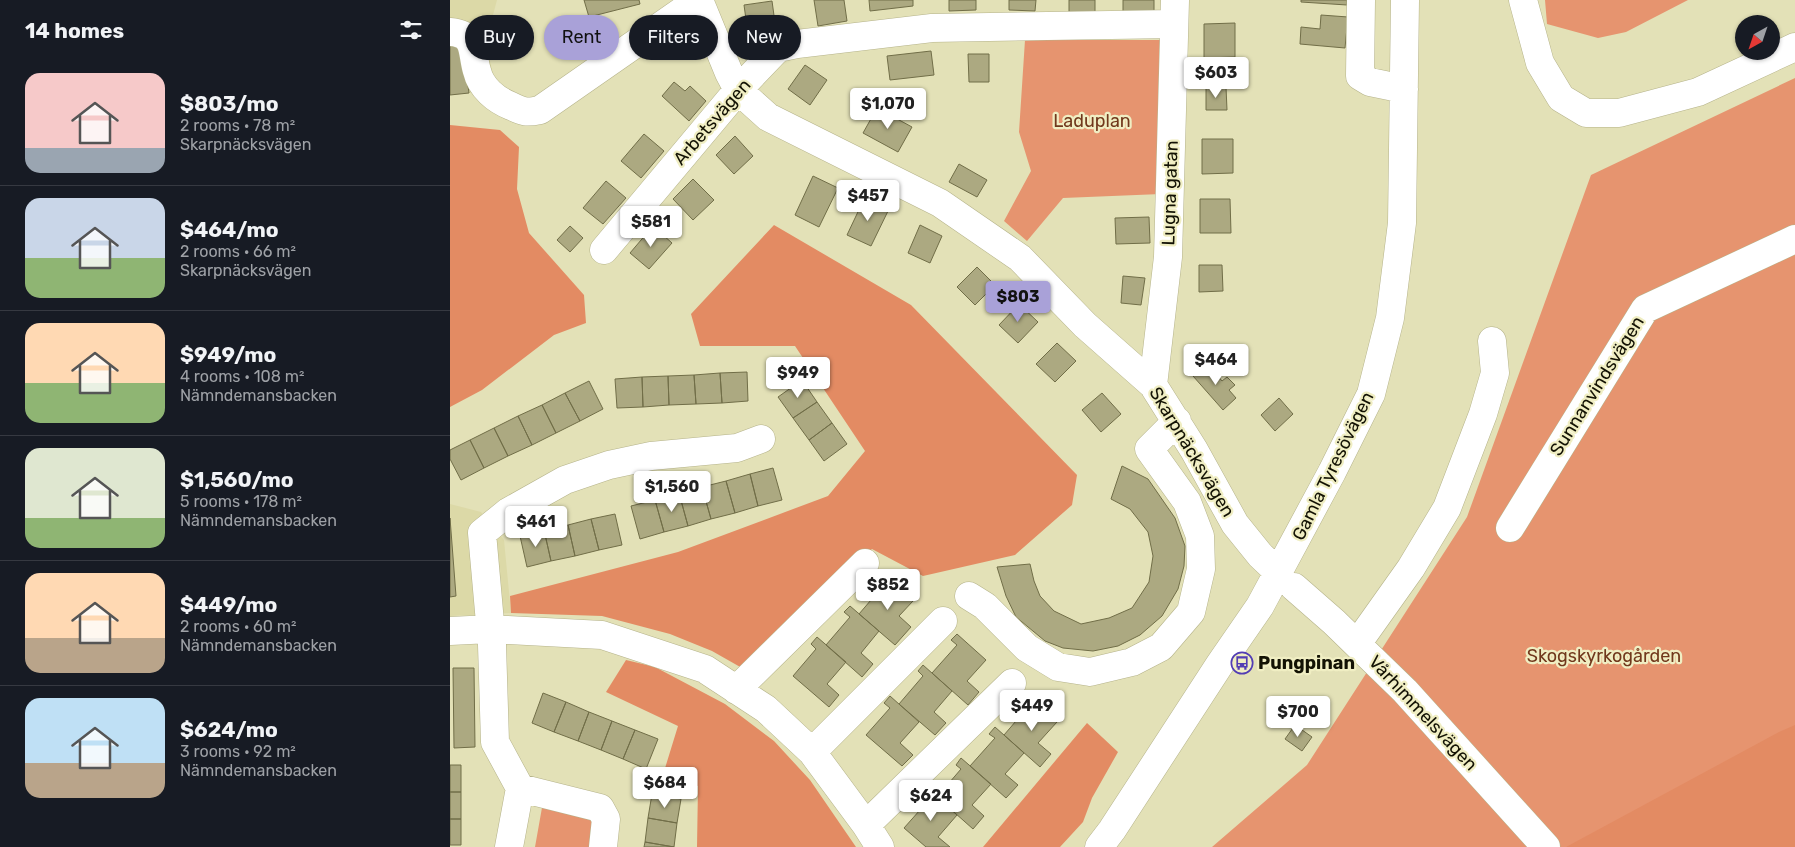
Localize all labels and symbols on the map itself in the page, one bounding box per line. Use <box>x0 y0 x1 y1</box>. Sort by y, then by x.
north arrow <box>1735 15 1780 60</box>
pin: $603 <box>1186 56 1246 99</box>
street label: Arbetsvägen <box>669 74 755 170</box>
pin: $1,070 <box>847 88 929 130</box>
park label: Laduplan <box>1053 110 1131 132</box>
street label: Lugna gatan <box>1157 140 1183 246</box>
pin: $457 <box>838 180 898 222</box>
pin: $581 <box>621 206 681 248</box>
pin: $803 <box>988 280 1048 323</box>
street label: Sunnanvindsvägen <box>1545 312 1649 460</box>
pin: $464 <box>1186 344 1246 386</box>
pin: $949 <box>768 356 828 399</box>
street label: Skarpnäcksvägen <box>1144 383 1240 521</box>
street label: Gamla Tyresövägen <box>1287 388 1379 544</box>
pin: $1,560 <box>631 470 713 513</box>
pin: $461 <box>506 506 566 548</box>
pin: $852 <box>858 568 918 611</box>
park label: Skogskyrkogården <box>1527 645 1681 667</box>
bus stop icon: Pungpinan <box>1230 651 1254 675</box>
street label: Vårhimmelsvägen <box>1364 651 1482 775</box>
place label: Pungpinan <box>1258 652 1355 674</box>
pin: $449 <box>1002 690 1062 732</box>
pin: $700 <box>1268 696 1328 738</box>
pin: $684 <box>635 766 695 809</box>
pin: $624 <box>901 780 961 822</box>

